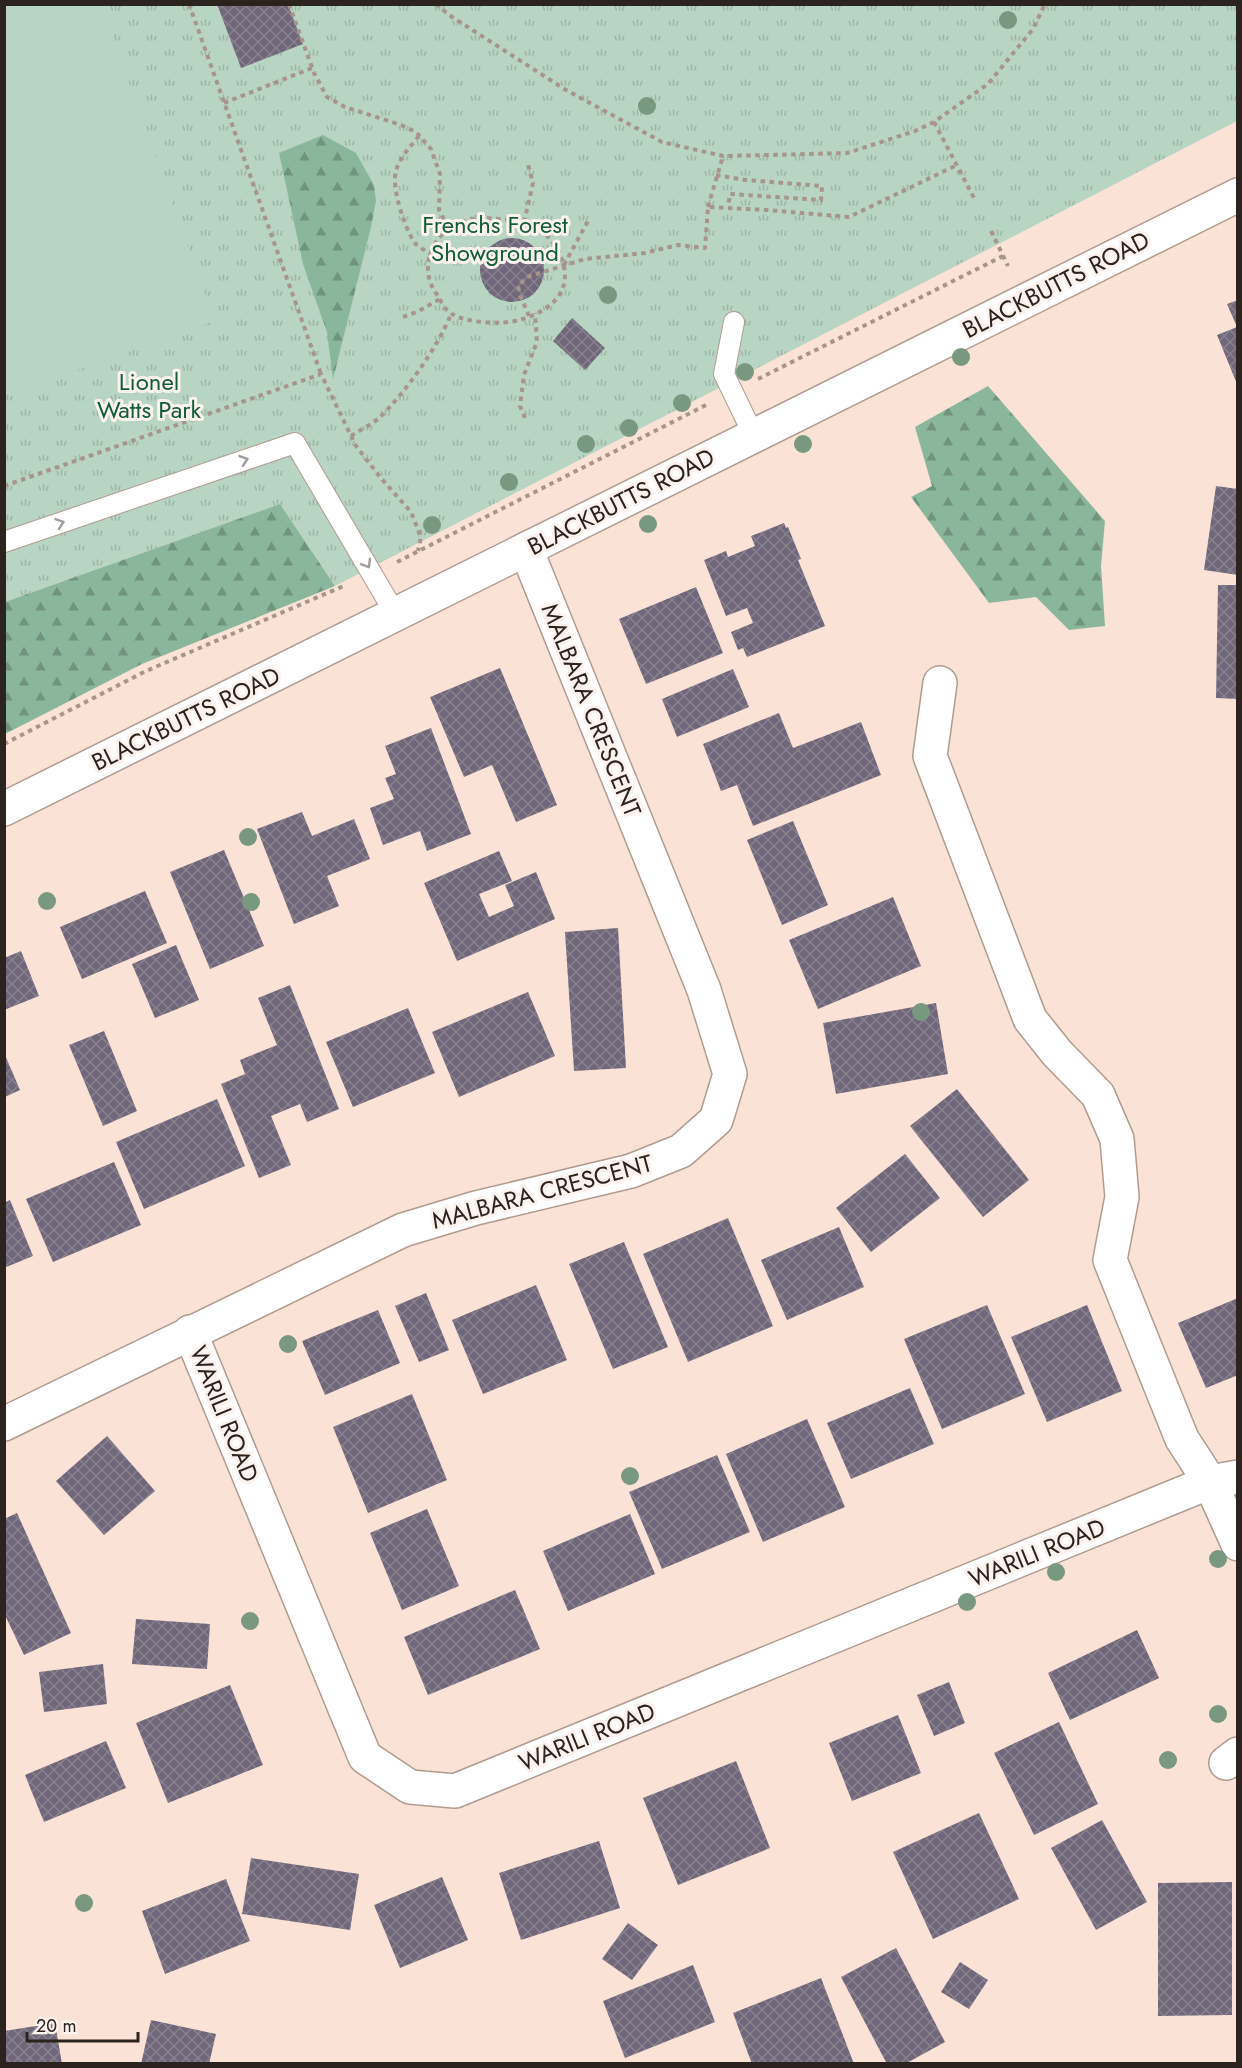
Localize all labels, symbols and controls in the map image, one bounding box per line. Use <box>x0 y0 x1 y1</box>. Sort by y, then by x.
park label: Frenchs Forest Showground <box>422 207 568 270</box>
street label: BLACKBUTTS ROAD <box>956 222 1155 347</box>
park label: Lionel Watts Park <box>97 364 201 427</box>
street label: BLACKBUTTS ROAD <box>521 439 720 564</box>
one-way arrow <box>238 455 249 468</box>
one-way arrow <box>54 518 65 531</box>
one-way arrow <box>360 558 372 568</box>
street label: MALBARA CRESCENT <box>533 598 650 822</box>
street label: BLACKBUTTS ROAD <box>86 658 286 779</box>
street label: MALBARA CRESCENT <box>428 1145 656 1238</box>
street label: WARILI ROAD <box>181 1340 268 1487</box>
street label: WARILI ROAD <box>963 1509 1110 1596</box>
street label: WARILI ROAD <box>513 1693 660 1780</box>
scale bar <box>27 2005 138 2043</box>
text: 20 m <box>36 2013 76 2039</box>

